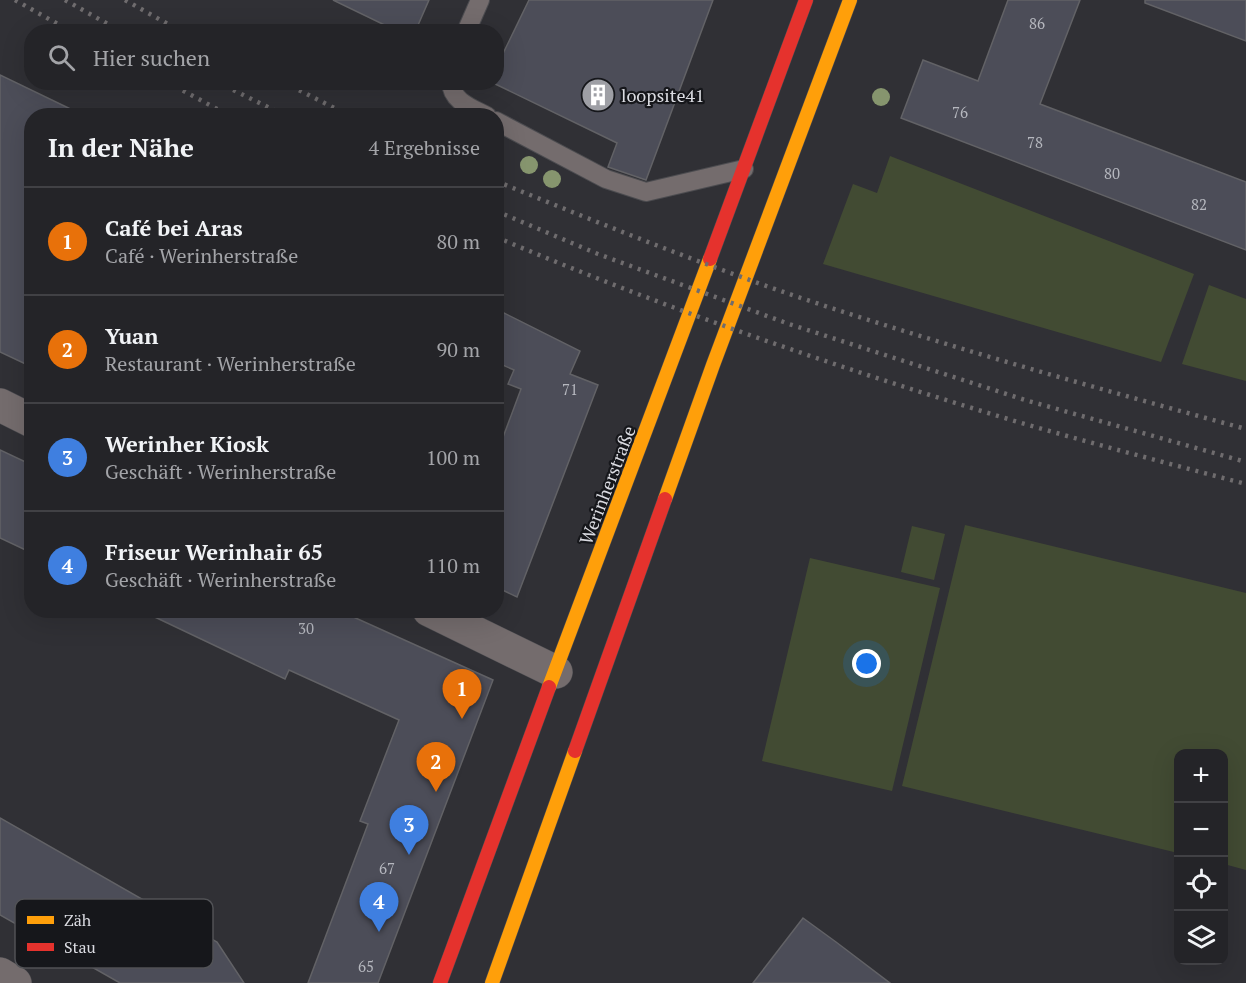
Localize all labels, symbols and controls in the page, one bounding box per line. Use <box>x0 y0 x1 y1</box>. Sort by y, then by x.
house number: 86 <box>1029 13 1045 33</box>
search box <box>24 24 504 90</box>
icon: search <box>45 41 78 74</box>
text: Hier suchen <box>93 43 210 72</box>
building icon: loopsite41 <box>580 77 616 113</box>
place label: loopsite41 <box>621 83 705 107</box>
house number: 76 <box>952 102 968 122</box>
text: In der Nähe <box>48 130 194 164</box>
house number: 78 <box>1027 132 1043 152</box>
text: 4 Ergebnisse <box>368 134 480 161</box>
house number: 80 <box>1104 163 1120 183</box>
house number: 82 <box>1191 194 1207 214</box>
text: Café bei Aras <box>105 213 243 242</box>
text: 1 <box>62 228 73 255</box>
text: 80 m <box>437 228 480 255</box>
text: Café · Werinherstraße <box>105 242 298 269</box>
text: Yuan <box>105 321 158 350</box>
text: 2 <box>62 336 73 363</box>
text: 90 m <box>437 336 480 363</box>
text: Restaurant · Werinherstraße <box>105 350 356 377</box>
house number: 71 <box>562 379 578 399</box>
street label: Werinherstraße <box>573 422 641 548</box>
text: Werinher Kiosk <box>105 429 269 458</box>
text: 3 <box>62 444 73 471</box>
text: 100 m <box>426 444 480 471</box>
text: Geschäft · Werinherstraße <box>105 458 336 485</box>
text: Friseur Werinhair 65 <box>105 537 323 566</box>
text: 4 <box>62 552 73 579</box>
text: 110 m <box>426 552 480 579</box>
text: Geschäft · Werinherstraße <box>105 566 336 593</box>
house number: 30 <box>298 618 314 638</box>
your location <box>852 649 881 678</box>
pin: 1 <box>442 670 482 719</box>
pin: 2 <box>416 742 456 792</box>
map controls <box>1174 749 1228 965</box>
button: + <box>1174 749 1228 803</box>
button: − <box>1174 803 1228 857</box>
pin: 3 <box>390 806 428 855</box>
button: locate <box>1174 857 1228 911</box>
house number: 67 <box>379 858 395 878</box>
pin: 4 <box>360 882 398 932</box>
legend <box>15 899 213 968</box>
text: Zäh <box>64 909 92 931</box>
button: layers <box>1174 911 1228 965</box>
text: Stau <box>64 936 96 958</box>
house number: 65 <box>358 956 374 976</box>

